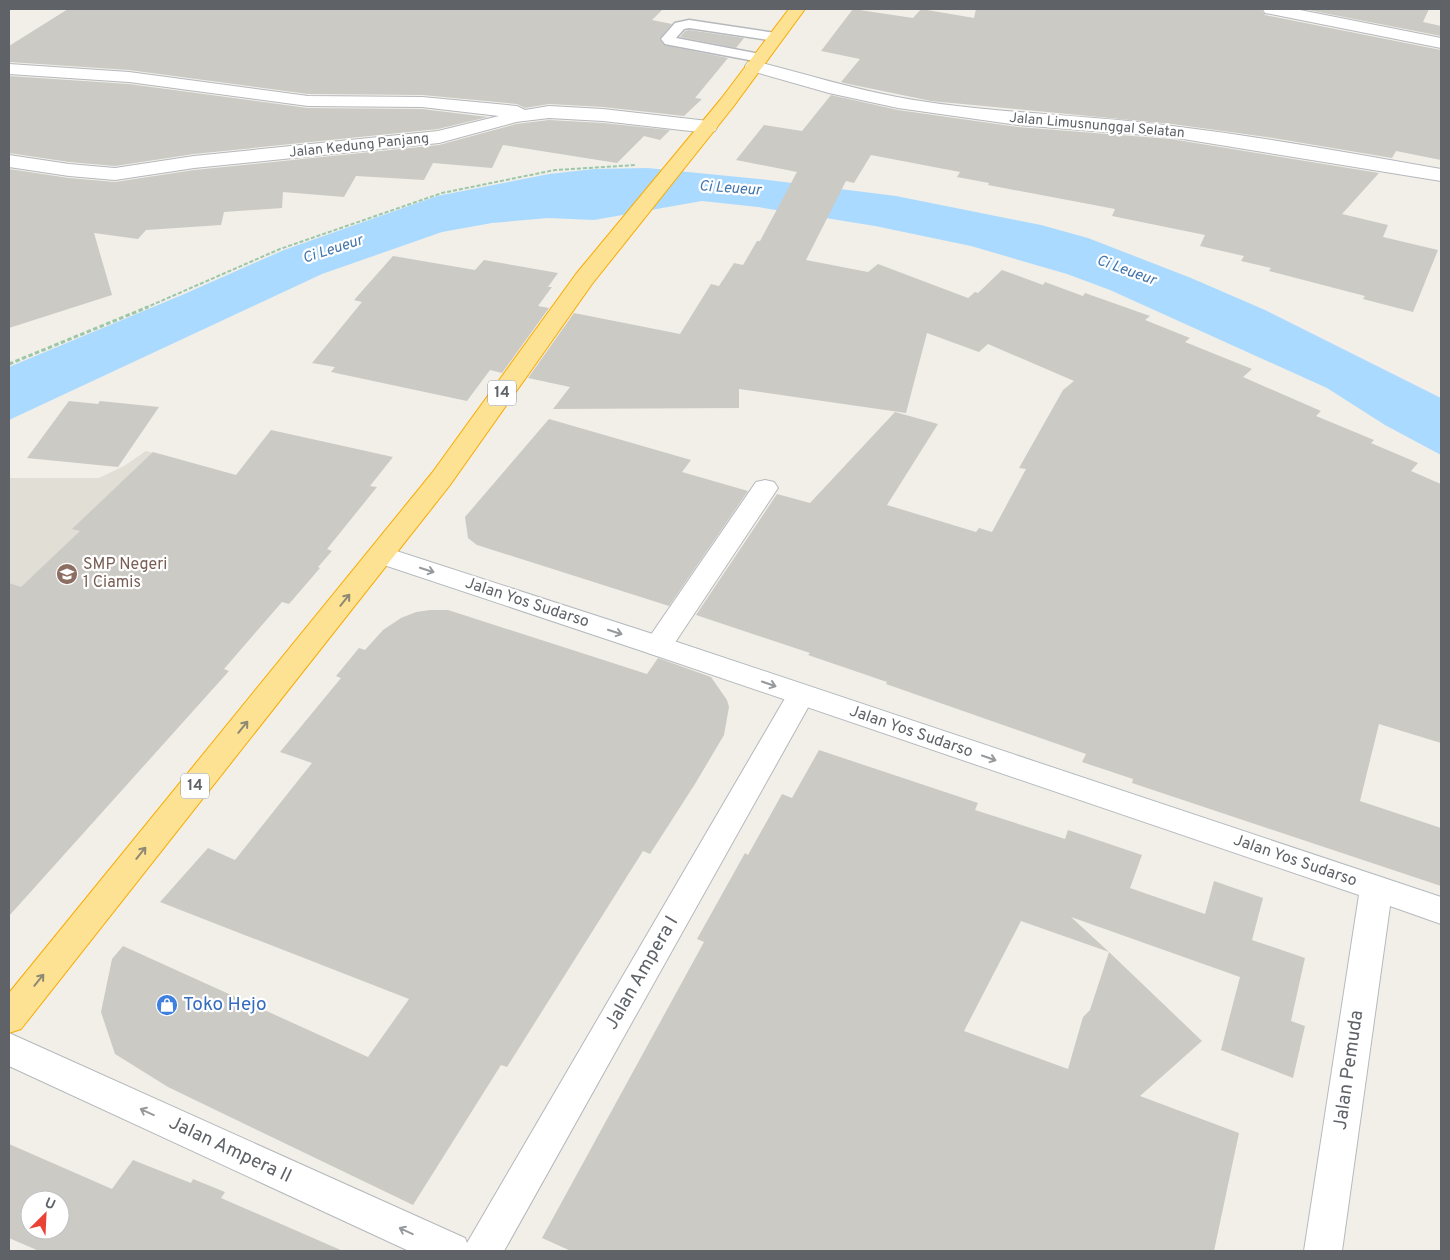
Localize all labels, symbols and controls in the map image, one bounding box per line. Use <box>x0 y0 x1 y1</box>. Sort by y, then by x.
street label: Jalan Limusnunggal Selatan <box>1008 110 1186 142</box>
street label: Jalan Kedung Panjang <box>288 130 430 162</box>
water label: Ci Leueur <box>698 177 763 201</box>
water label: Ci Leueur <box>301 231 367 269</box>
water label: Ci Leueur <box>1094 251 1160 291</box>
road number: 14 <box>488 380 516 406</box>
place label: SMP Negeri 1 Ciamis <box>83 555 167 593</box>
school or university icon: SMP Negeri 1 Ciamis <box>55 562 79 586</box>
one-way arrow <box>419 566 435 575</box>
street label: Jalan Yos Sudarso <box>462 574 592 633</box>
one-way arrow <box>339 594 350 607</box>
one-way arrow <box>607 628 622 637</box>
one-way arrow <box>761 680 776 689</box>
street label: Jalan Yos Sudarso <box>847 701 975 763</box>
one-way arrow <box>238 720 249 733</box>
one-way arrow <box>981 754 997 763</box>
road number: 14 <box>181 774 209 798</box>
street label: Jalan Yos Sudarso <box>1231 830 1359 892</box>
one-way arrow <box>136 847 147 860</box>
street label: Jalan Ampera I <box>600 912 684 1034</box>
one-way arrow <box>34 974 45 987</box>
shop icon: Toko Hejo <box>155 993 179 1017</box>
place label: Toko Hejo <box>183 993 267 1017</box>
street label: Jalan Pemuda <box>1329 1009 1369 1131</box>
one-way arrow <box>140 1107 155 1117</box>
street label: Jalan Ampera II <box>165 1111 295 1189</box>
north arrow <box>20 1190 70 1240</box>
text: U <box>42 1195 58 1214</box>
one-way arrow <box>399 1226 414 1236</box>

